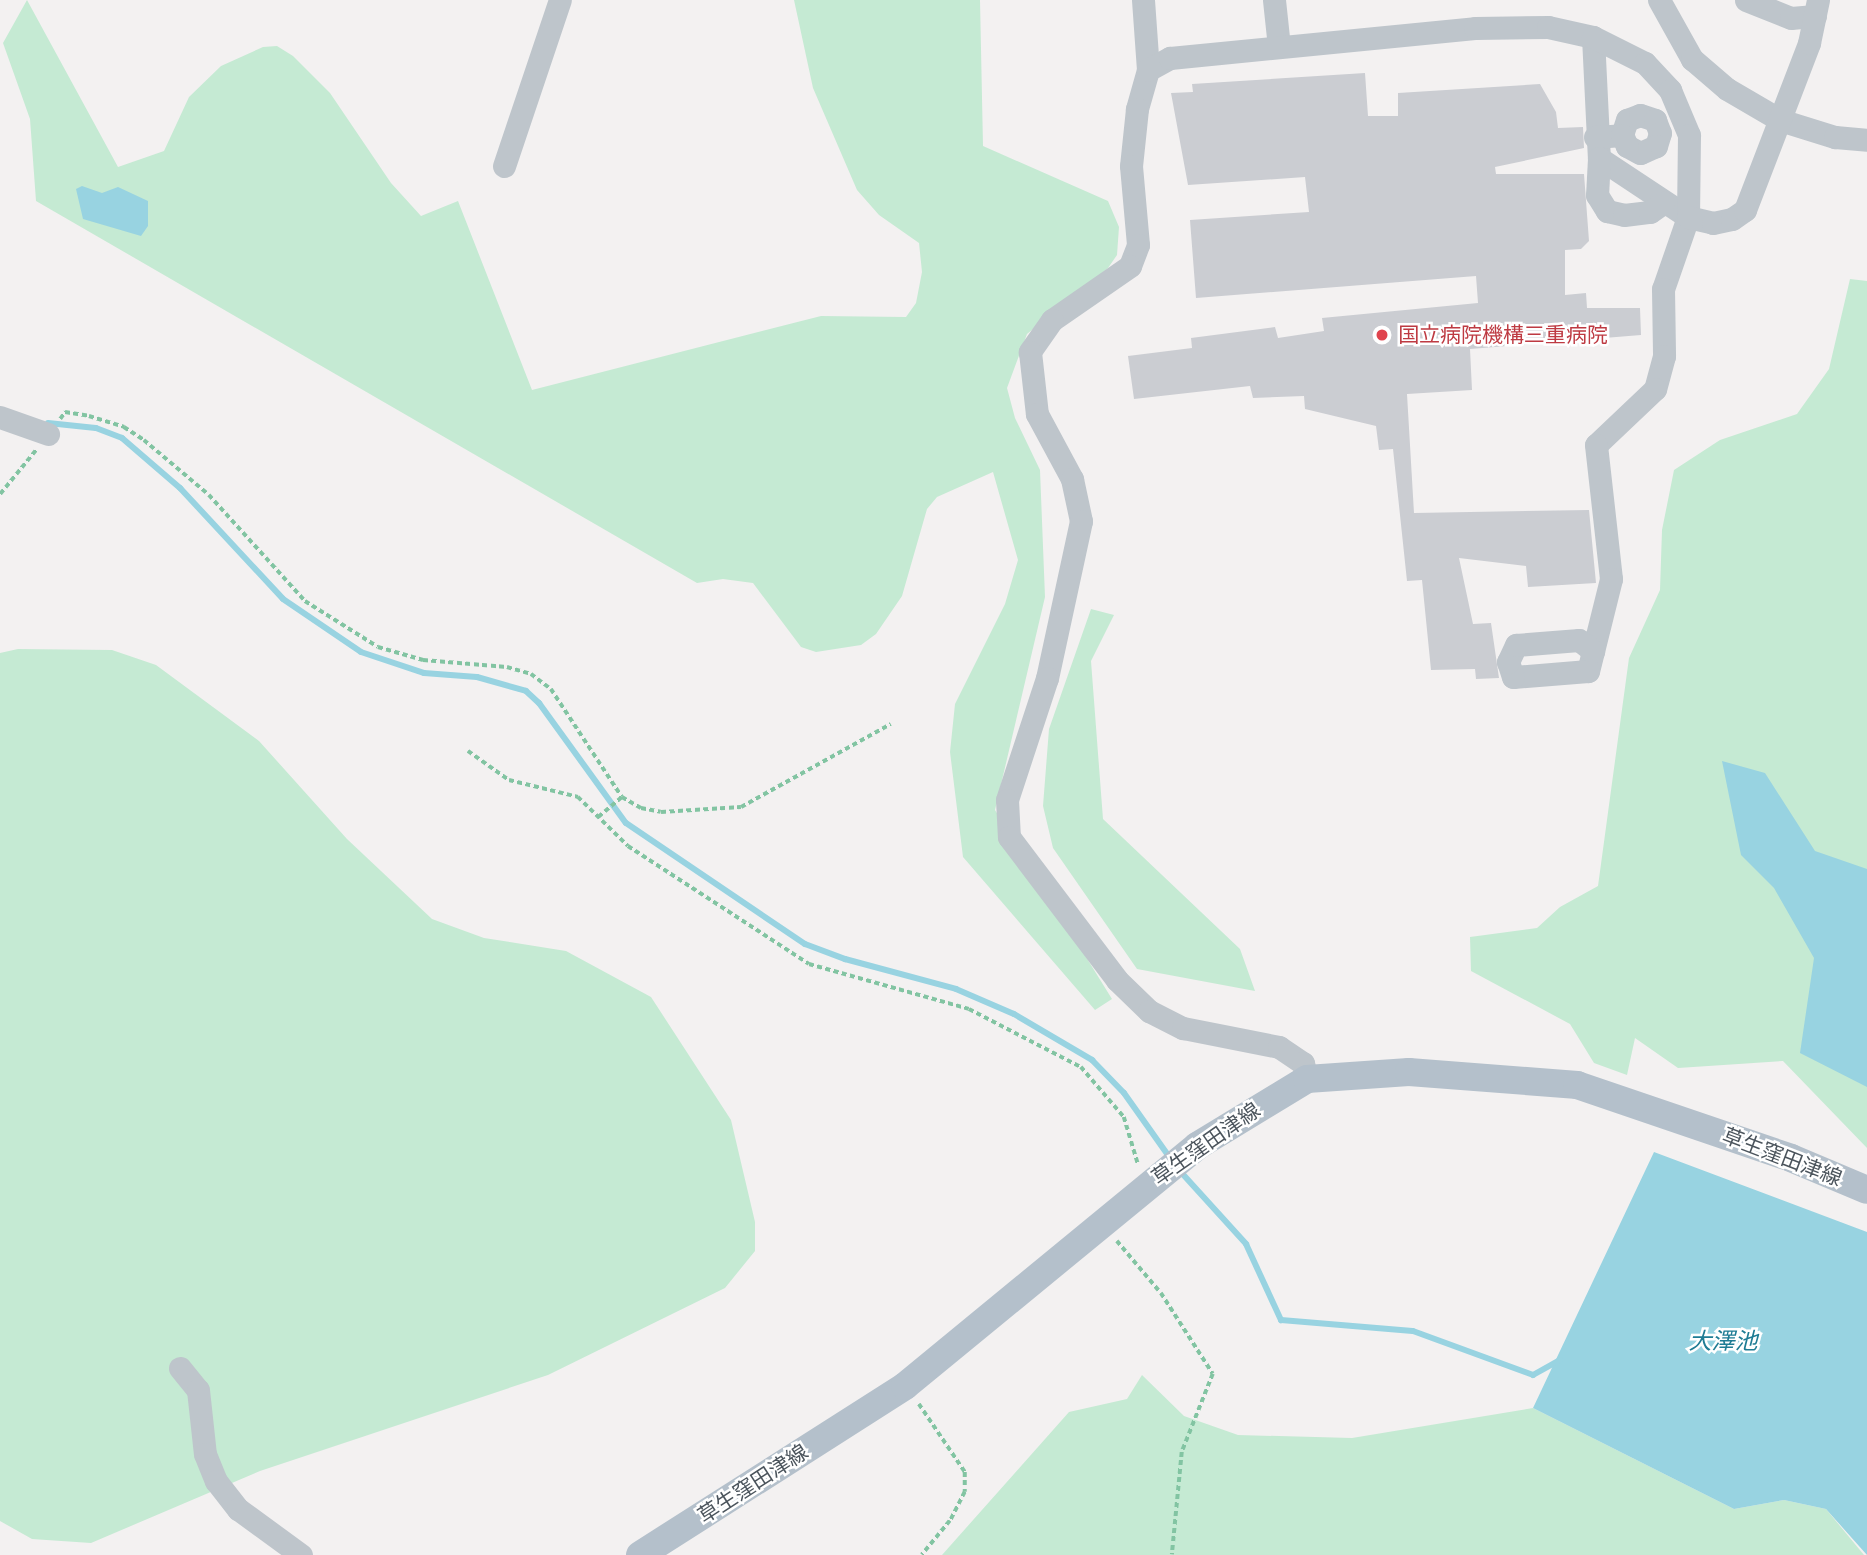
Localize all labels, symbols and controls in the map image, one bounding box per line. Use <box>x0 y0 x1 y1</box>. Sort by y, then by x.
place label: 国立病院機構三重病院 <box>1398 322 1608 348</box>
marker: 国立病院機構三重病院 <box>1372 325 1392 345</box>
street label: 草生窪田津線 <box>1147 1098 1265 1190</box>
street label: 草生窪田津線 <box>1719 1123 1845 1191</box>
water label: 大澤池 <box>1689 1327 1757 1355</box>
street label: 草生窪田津線 <box>693 1439 813 1529</box>

